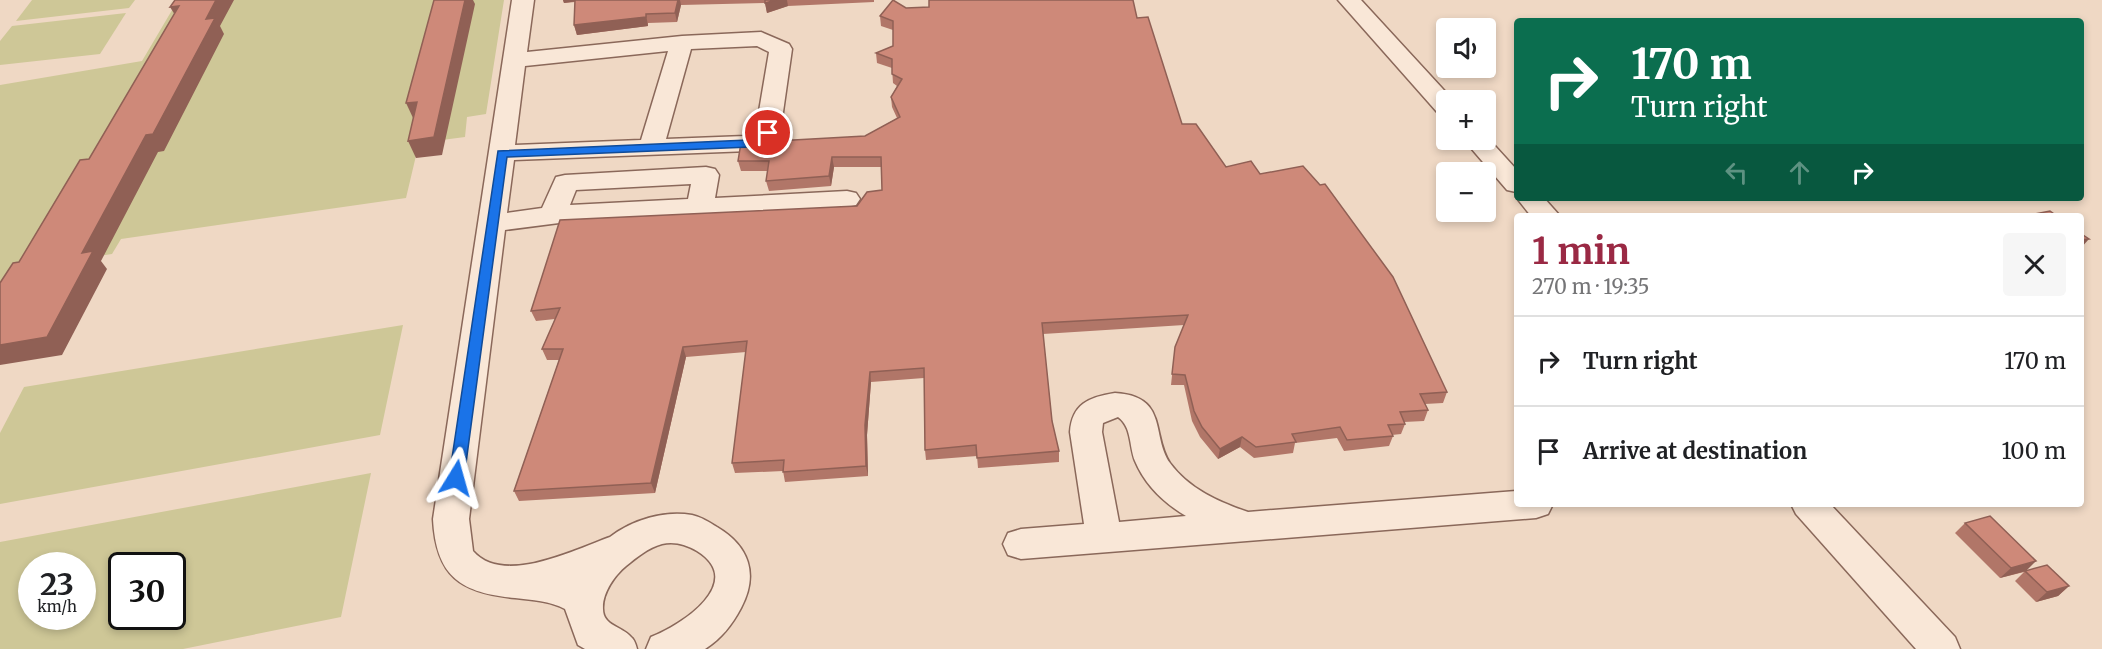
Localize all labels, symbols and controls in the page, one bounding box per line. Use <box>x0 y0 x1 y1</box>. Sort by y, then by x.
map controls <box>1436 18 1496 222</box>
button: sound <box>1436 18 1496 78</box>
text: 170 m <box>1631 38 1752 90</box>
icon: right <box>1532 42 1610 120</box>
button: + <box>1436 90 1496 150</box>
text: Turn right <box>1631 90 1768 124</box>
pin <box>742 107 793 158</box>
icon: arrive <box>751 116 784 149</box>
icon: left <box>1720 156 1753 189</box>
icon: ahead <box>1783 156 1816 189</box>
icon: right <box>1846 156 1879 189</box>
button: − <box>1436 162 1496 222</box>
text: 1 min <box>1532 229 1630 274</box>
button: close <box>2003 233 2066 296</box>
text: 270 m · 19:35 <box>1532 274 1649 299</box>
icon: right <box>1532 345 1565 378</box>
text: Turn right <box>1583 347 1697 375</box>
text: 170 m <box>2004 347 2066 375</box>
icon: arrive <box>1532 435 1565 468</box>
text: Arrive at destination <box>1583 437 1807 465</box>
text: 100 m <box>2001 437 2066 465</box>
position arrow <box>424 446 488 510</box>
speed limit sign: 30 <box>108 552 186 630</box>
text: 23 <box>40 565 74 603</box>
text: km/h <box>37 597 77 616</box>

